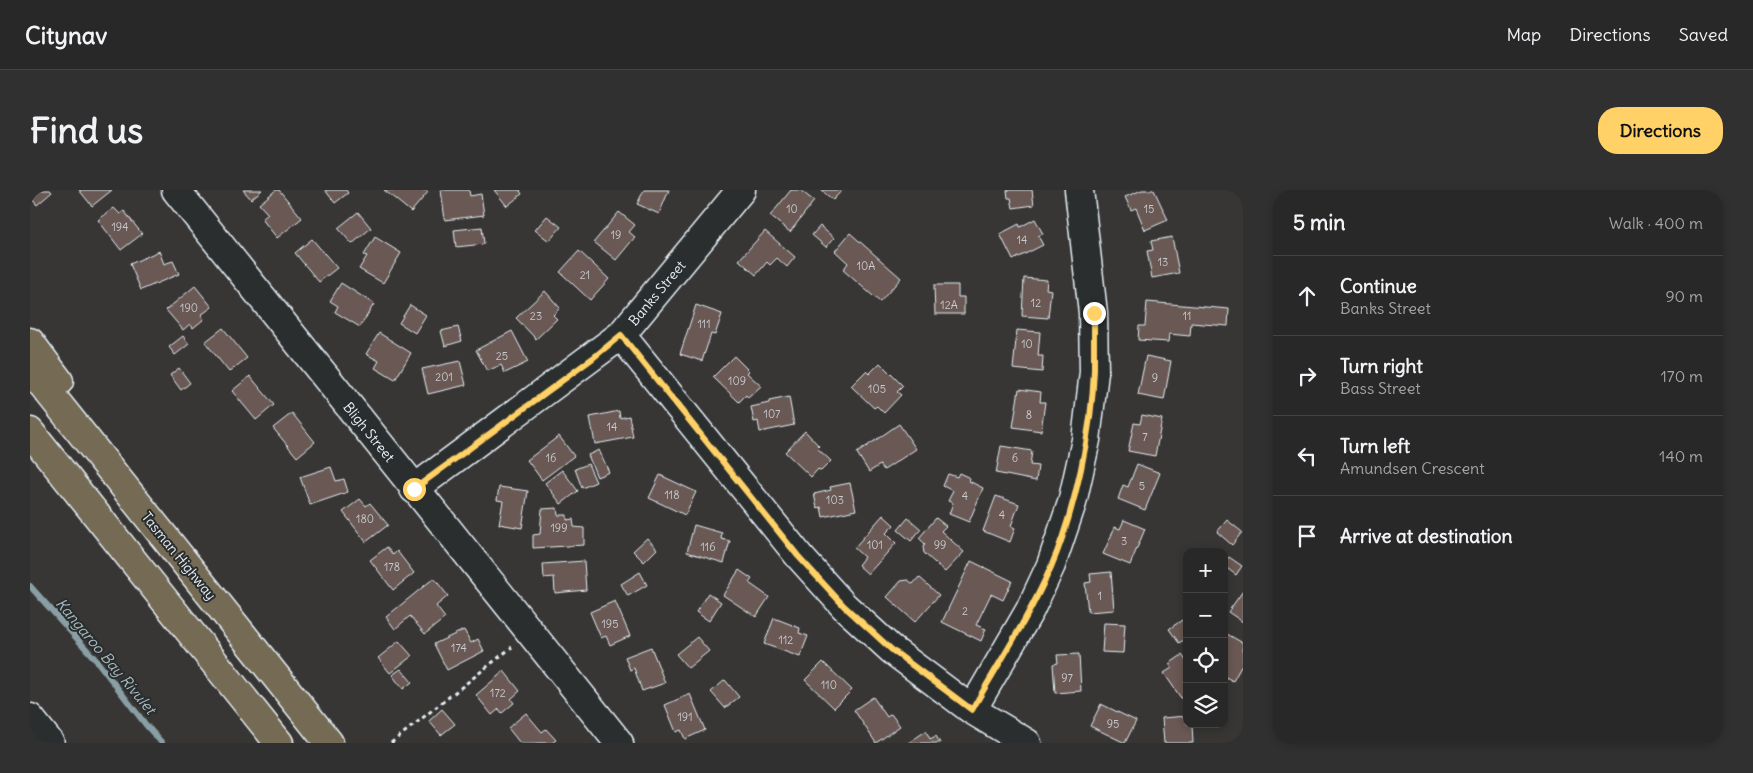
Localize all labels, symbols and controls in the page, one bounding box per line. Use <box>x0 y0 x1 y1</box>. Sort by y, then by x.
text: Citynav <box>25 20 107 50</box>
text: Map <box>1506 23 1541 46</box>
text: Directions <box>1569 23 1651 46</box>
text: Saved <box>1679 23 1728 46</box>
button: Directions <box>1598 107 1723 154</box>
text: Find us <box>30 108 143 152</box>
house number: 10 <box>786 202 798 216</box>
house number: 15 <box>1144 202 1154 216</box>
text: 5 min <box>1293 209 1345 236</box>
text: Walk · 400 m <box>1609 213 1703 233</box>
house number: 194 <box>111 220 129 234</box>
house number: 19 <box>611 228 621 242</box>
house number: 14 <box>1017 233 1027 247</box>
house number: 13 <box>1158 255 1168 269</box>
street label: Banks Street <box>625 257 690 329</box>
house number: 10A <box>857 259 875 273</box>
house number: 21 <box>580 268 590 282</box>
text: Continue <box>1340 274 1417 298</box>
icon: ahead <box>1293 282 1321 310</box>
text: 90 m <box>1665 286 1703 306</box>
house number: 12 <box>1031 296 1041 310</box>
house number: 12A <box>940 298 958 312</box>
text: Banks Street <box>1340 298 1431 318</box>
house number: 190 <box>180 301 198 315</box>
route end <box>1083 302 1106 325</box>
house number: 23 <box>530 309 542 323</box>
house number: 11 <box>1183 309 1191 323</box>
house number: 111 <box>697 317 711 331</box>
house number: 10 <box>1021 337 1033 351</box>
house number: 25 <box>496 349 508 363</box>
text: Turn right <box>1340 354 1423 378</box>
icon: right <box>1293 362 1321 390</box>
text: 170 m <box>1660 366 1703 386</box>
house number: 201 <box>435 370 453 384</box>
house number: 9 <box>1152 371 1158 385</box>
house number: 109 <box>728 374 746 388</box>
text: Bass Street <box>1340 378 1421 398</box>
house number: 105 <box>868 382 886 396</box>
street label: Bligh Street <box>339 398 399 466</box>
house number: 107 <box>764 407 781 421</box>
house number: 8 <box>1026 408 1032 422</box>
house number: 14 <box>607 420 617 434</box>
house number: 7 <box>1142 430 1148 444</box>
text: Turn left <box>1340 434 1410 458</box>
icon: left <box>1293 442 1321 470</box>
text: 140 m <box>1659 446 1703 466</box>
house number: 16 <box>546 451 556 465</box>
house number: 6 <box>1012 451 1018 465</box>
text: Amundsen Crescent <box>1340 458 1485 478</box>
route start <box>403 478 426 501</box>
house number: 5 <box>1139 479 1145 493</box>
house number: 118 <box>664 488 680 502</box>
house number: 4 <box>962 489 968 503</box>
house number: 103 <box>826 493 844 507</box>
street label: Tasman Highway <box>138 508 220 604</box>
house number: 4 <box>999 508 1005 522</box>
house number: 180 <box>356 512 374 526</box>
house number: 199 <box>550 521 568 535</box>
icon: arrive <box>1293 522 1321 550</box>
text: Arrive at destination <box>1340 524 1513 548</box>
house number: 3 <box>1121 534 1127 548</box>
house number: 101 <box>867 538 883 552</box>
house number: 99 <box>934 538 946 552</box>
house number: 116 <box>700 540 716 554</box>
map controls <box>1183 548 1228 728</box>
button: + <box>1183 548 1228 593</box>
house number: 178 <box>384 560 400 574</box>
house number: 1 <box>1098 589 1102 603</box>
button: − <box>1183 593 1228 638</box>
water label: Kangaroo Bay Rivulet <box>52 594 161 719</box>
house number: 2 <box>962 604 968 618</box>
house number: 195 <box>601 617 619 631</box>
house number: 112 <box>779 633 793 647</box>
button: locate <box>1183 638 1228 683</box>
house number: 174 <box>451 641 467 655</box>
house number: 97 <box>1061 671 1073 685</box>
house number: 110 <box>821 678 837 692</box>
button: layers <box>1183 683 1228 728</box>
house number: 172 <box>490 686 506 700</box>
house number: 191 <box>677 710 693 724</box>
house number: 95 <box>1107 717 1119 731</box>

